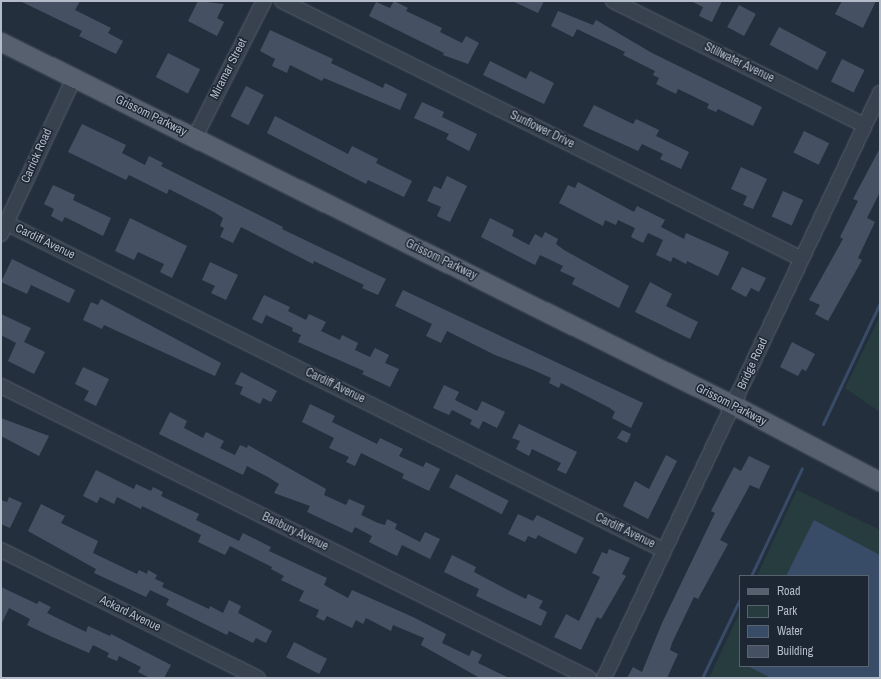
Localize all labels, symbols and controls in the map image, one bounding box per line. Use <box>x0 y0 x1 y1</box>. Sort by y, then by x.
street label: Miramar Street <box>208 36 250 102</box>
street label: Stillwater Avenue <box>702 40 776 86</box>
street label: Grissom Parkway <box>113 93 189 139</box>
street label: Sunflower Drive <box>507 108 577 152</box>
street label: Carrick Road <box>19 127 55 185</box>
street label: Cardiff Avenue <box>12 221 78 263</box>
street label: Grissom Parkway <box>403 237 479 283</box>
street label: Bridge Road <box>735 336 771 392</box>
street label: Cardiff Avenue <box>302 365 368 407</box>
street label: Grissom Parkway <box>693 381 769 429</box>
street label: Banbury Avenue <box>259 510 331 554</box>
street label: Cardiff Avenue <box>592 510 658 552</box>
legend <box>739 575 869 667</box>
text: Road <box>777 583 801 599</box>
street label: Ackard Avenue <box>97 593 163 635</box>
text: Park <box>777 603 797 619</box>
text: Water <box>777 623 803 639</box>
text: Building <box>777 643 813 659</box>

